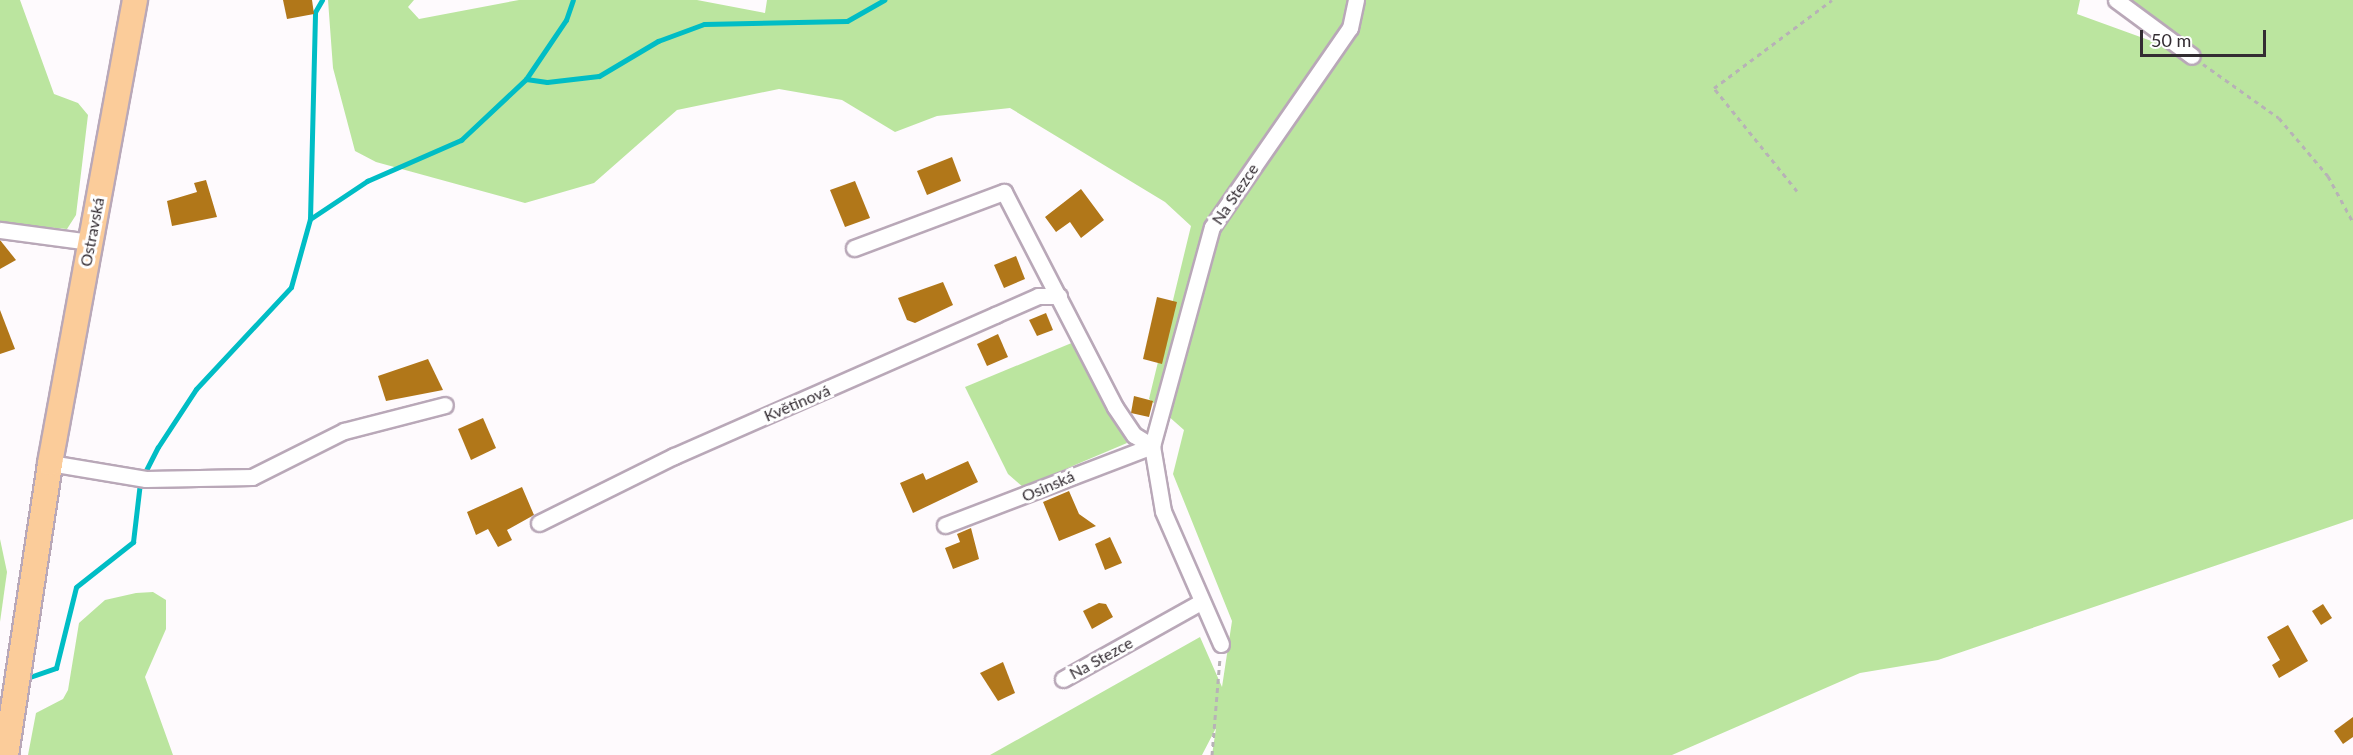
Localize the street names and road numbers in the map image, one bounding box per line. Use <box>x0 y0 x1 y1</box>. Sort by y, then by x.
street label: Na Stezce <box>1208 160 1262 228</box>
street label: Ostravská <box>76 196 108 268</box>
street label: Květinová <box>761 381 833 425</box>
street label: Osinská <box>1019 466 1077 506</box>
street label: Na Stezce <box>1066 633 1136 683</box>

